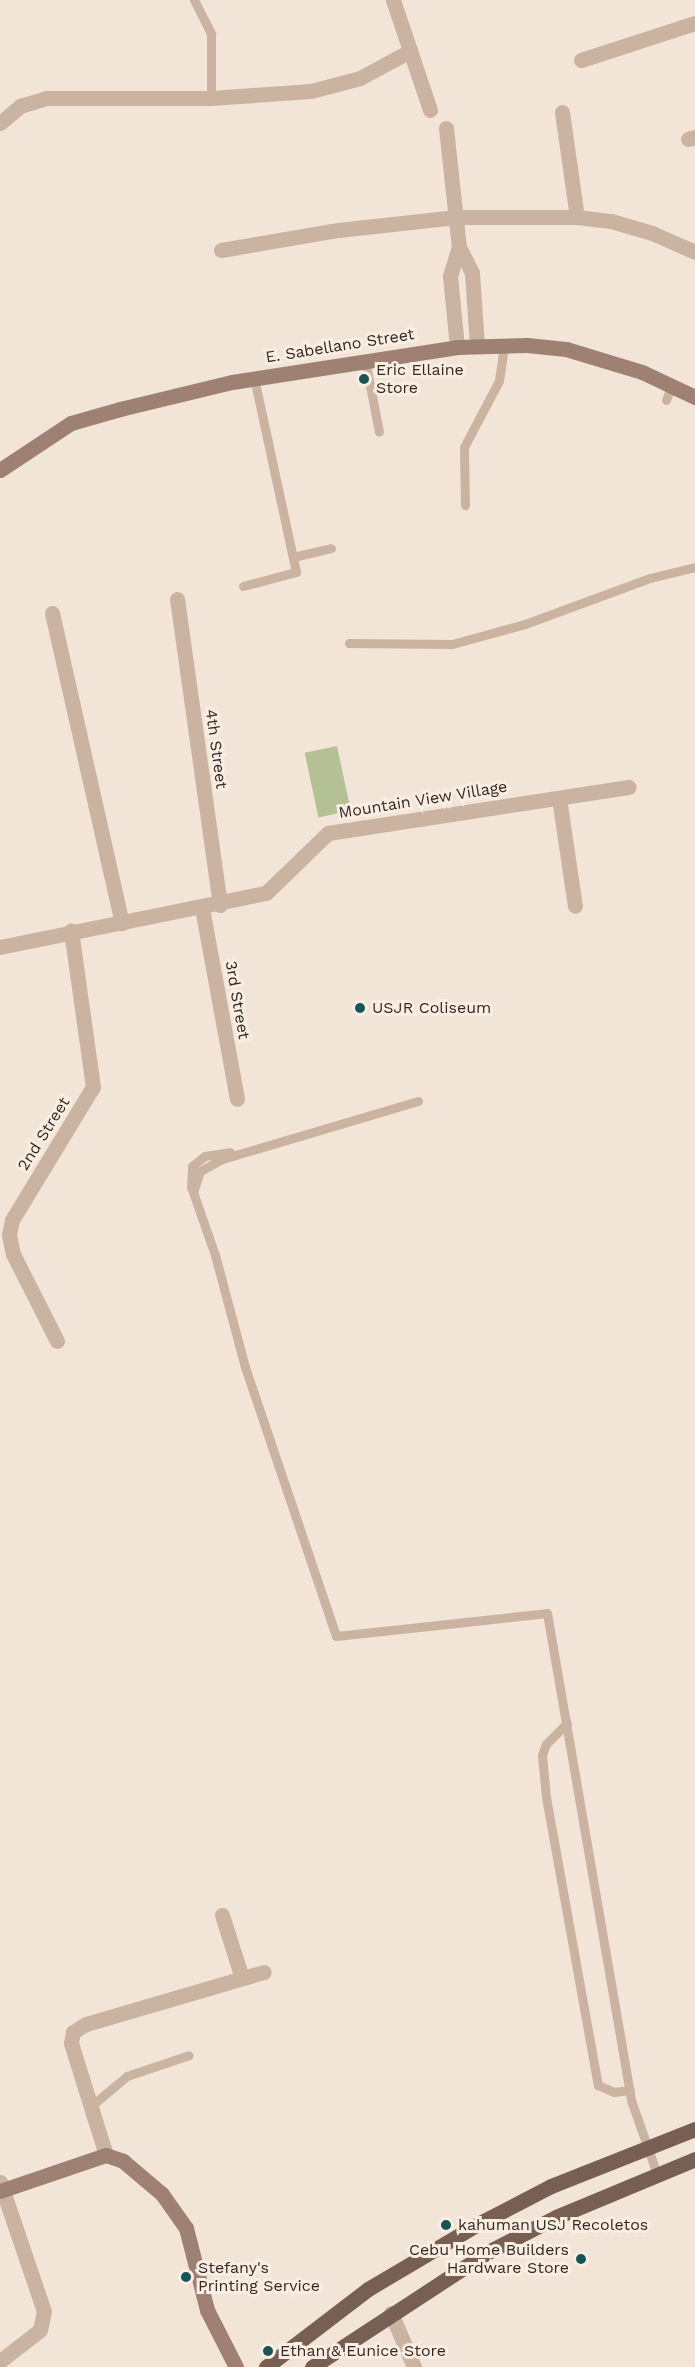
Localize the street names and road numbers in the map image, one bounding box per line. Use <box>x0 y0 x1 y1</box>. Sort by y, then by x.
street label: E. Sabellano Street <box>264 325 416 367</box>
street label: 4th Street <box>201 708 231 790</box>
street label: Mountain View Village <box>337 777 509 823</box>
street label: 3rd Street <box>221 959 253 1041</box>
street label: 2nd Street <box>14 1094 74 1174</box>

